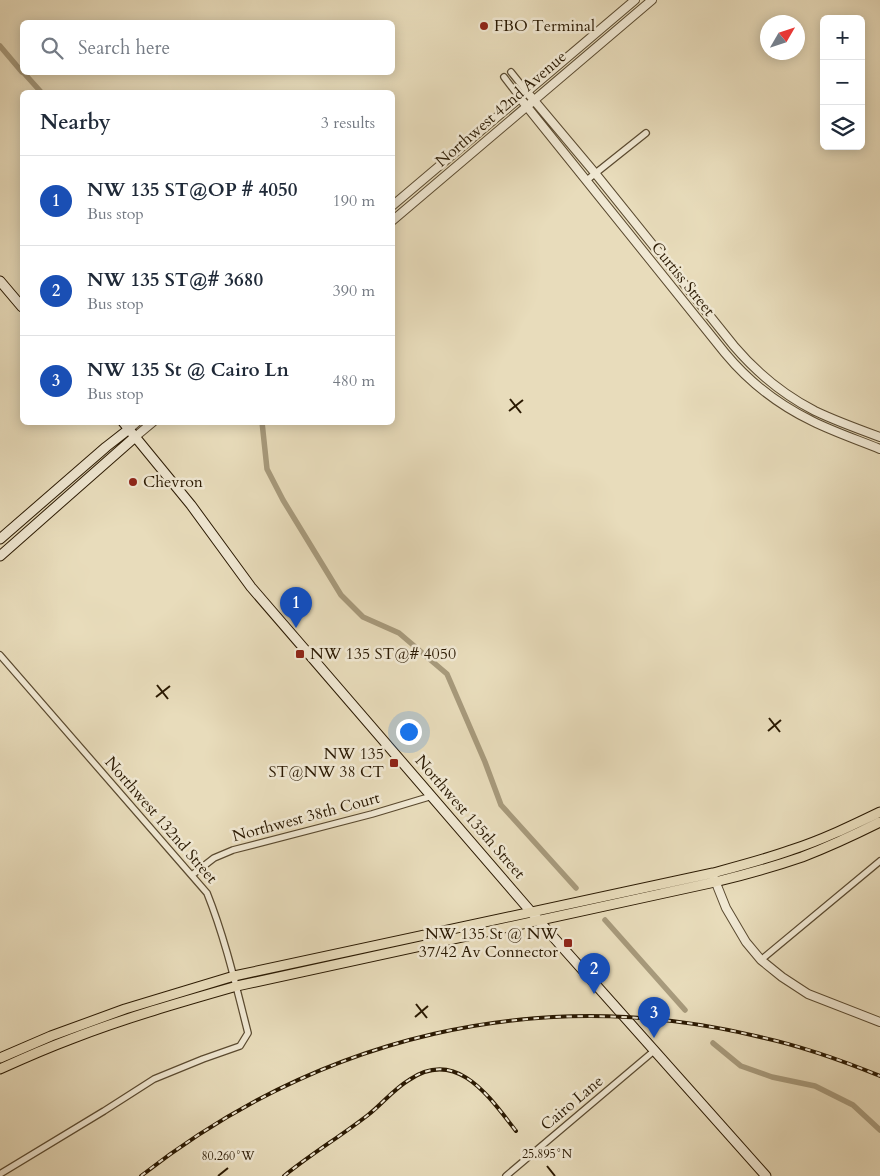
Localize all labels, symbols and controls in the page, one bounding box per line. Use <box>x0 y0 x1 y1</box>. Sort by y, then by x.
place label: FBO Terminal <box>494 15 595 37</box>
north arrow <box>760 15 805 60</box>
map controls <box>820 15 865 150</box>
button: + <box>820 15 865 60</box>
search box <box>20 20 395 75</box>
marker: FBO Terminal <box>478 20 490 32</box>
icon: search <box>38 34 66 62</box>
text: Search here <box>78 35 170 61</box>
street label: Northwest 42nd Avenue <box>431 46 571 172</box>
button: − <box>820 60 865 105</box>
button: layers <box>820 105 865 150</box>
text: Nearby <box>40 108 111 137</box>
text: 3 results <box>321 112 375 134</box>
text: NW 135 ST@OP # 4050 <box>87 177 297 203</box>
text: 1 <box>52 190 60 212</box>
text: 190 m <box>333 190 375 212</box>
text: Bus stop <box>87 203 144 225</box>
street label: Curtiss Street <box>646 237 720 321</box>
text: NW 135 ST@# 3680 <box>87 267 263 293</box>
text: 2 <box>52 280 60 302</box>
text: 390 m <box>333 280 375 302</box>
text: Bus stop <box>87 293 144 315</box>
text: NW 135 St @ Cairo Ln <box>87 357 289 383</box>
text: 3 <box>52 370 60 392</box>
text: 480 m <box>333 370 375 392</box>
text: Bus stop <box>87 383 144 405</box>
place label: Chevron <box>143 471 203 493</box>
marker: Chevron <box>127 476 139 488</box>
pin: 1 <box>280 587 312 628</box>
place label: NW 135 ST@# 4050 <box>310 643 456 665</box>
marker: NW 135 ST@# 4050 <box>294 648 306 660</box>
your location <box>396 719 422 745</box>
place label: NW 135 ST@NW 38 CT <box>268 743 384 783</box>
street label: Northwest 135th Street <box>410 750 530 884</box>
street label: Northwest 132nd Street <box>100 752 222 888</box>
marker: NW 135 ST@NW 38 CT <box>388 757 400 769</box>
street label: Northwest 38th Court <box>230 787 382 847</box>
place label: NW 135 St @ NW 37/42 Av Connector <box>419 923 558 963</box>
marker: NW 135 St @ NW 37/42 Av Connector <box>562 937 574 949</box>
pin: 2 <box>578 953 610 994</box>
pin: 3 <box>638 997 670 1038</box>
street label: Cairo Lane <box>536 1070 608 1136</box>
text: 25.895°N <box>522 1146 573 1162</box>
text: 80.260°W <box>201 1148 255 1164</box>

